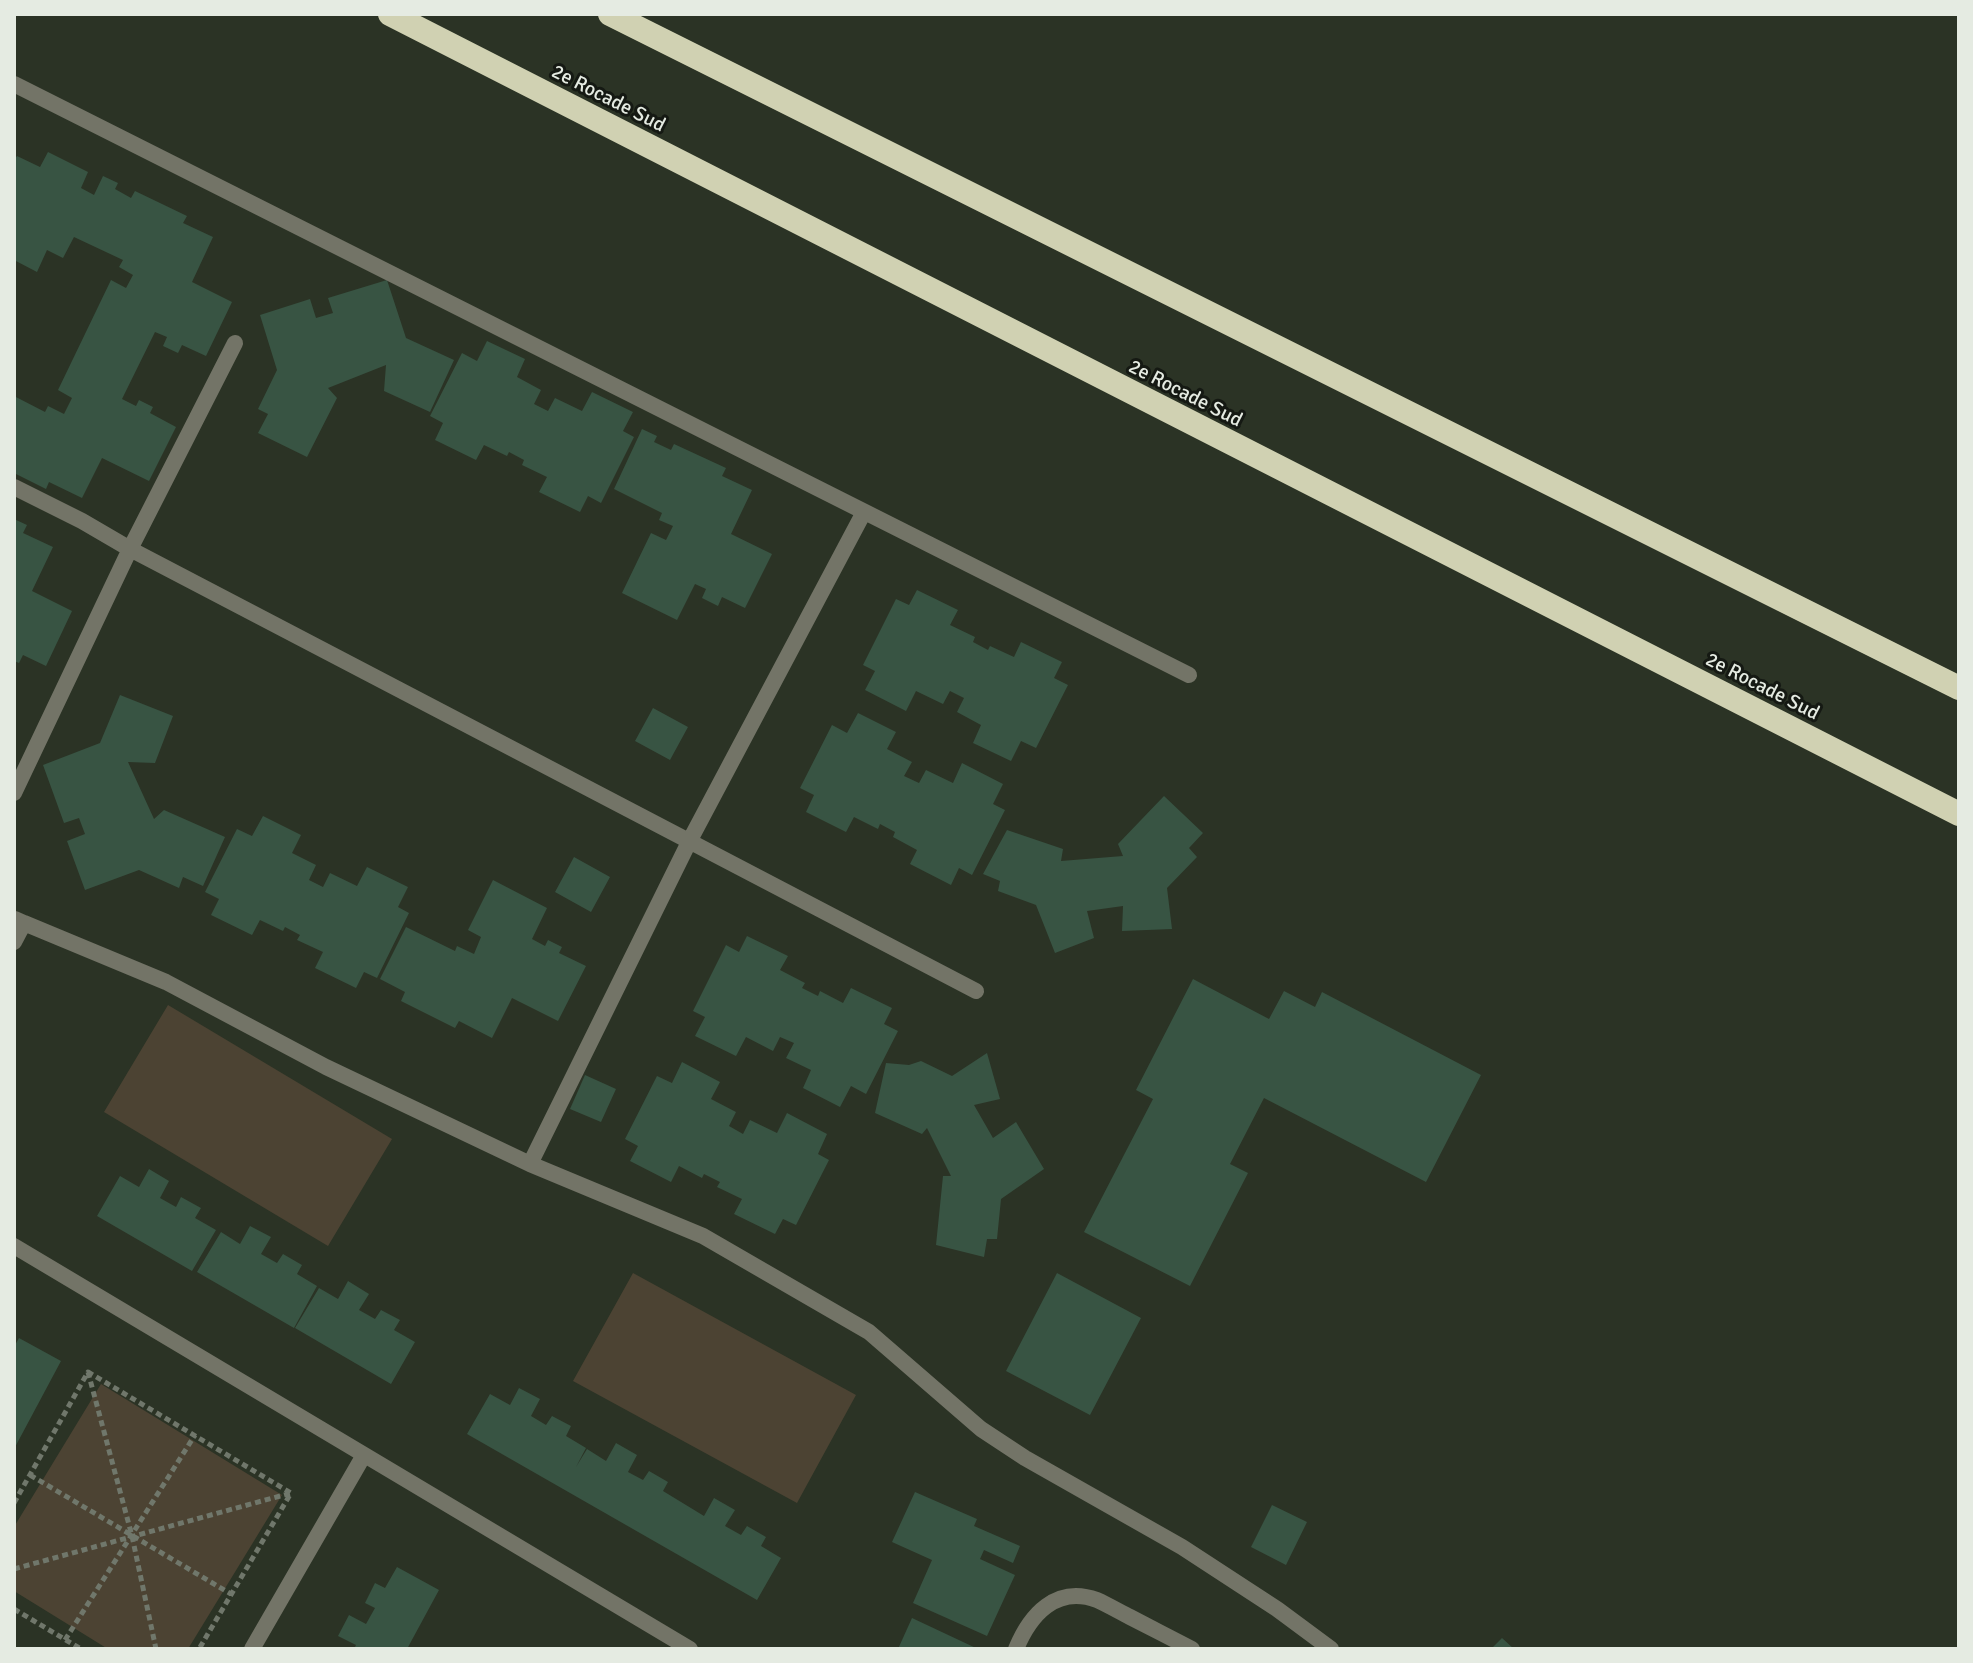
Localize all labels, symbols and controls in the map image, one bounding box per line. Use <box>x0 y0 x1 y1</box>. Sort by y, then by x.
street label: 2e Rocade Sud <box>547 60 669 138</box>
street label: 2e Rocade Sud <box>1124 355 1246 433</box>
street label: 2e Rocade Sud <box>1701 648 1823 726</box>

